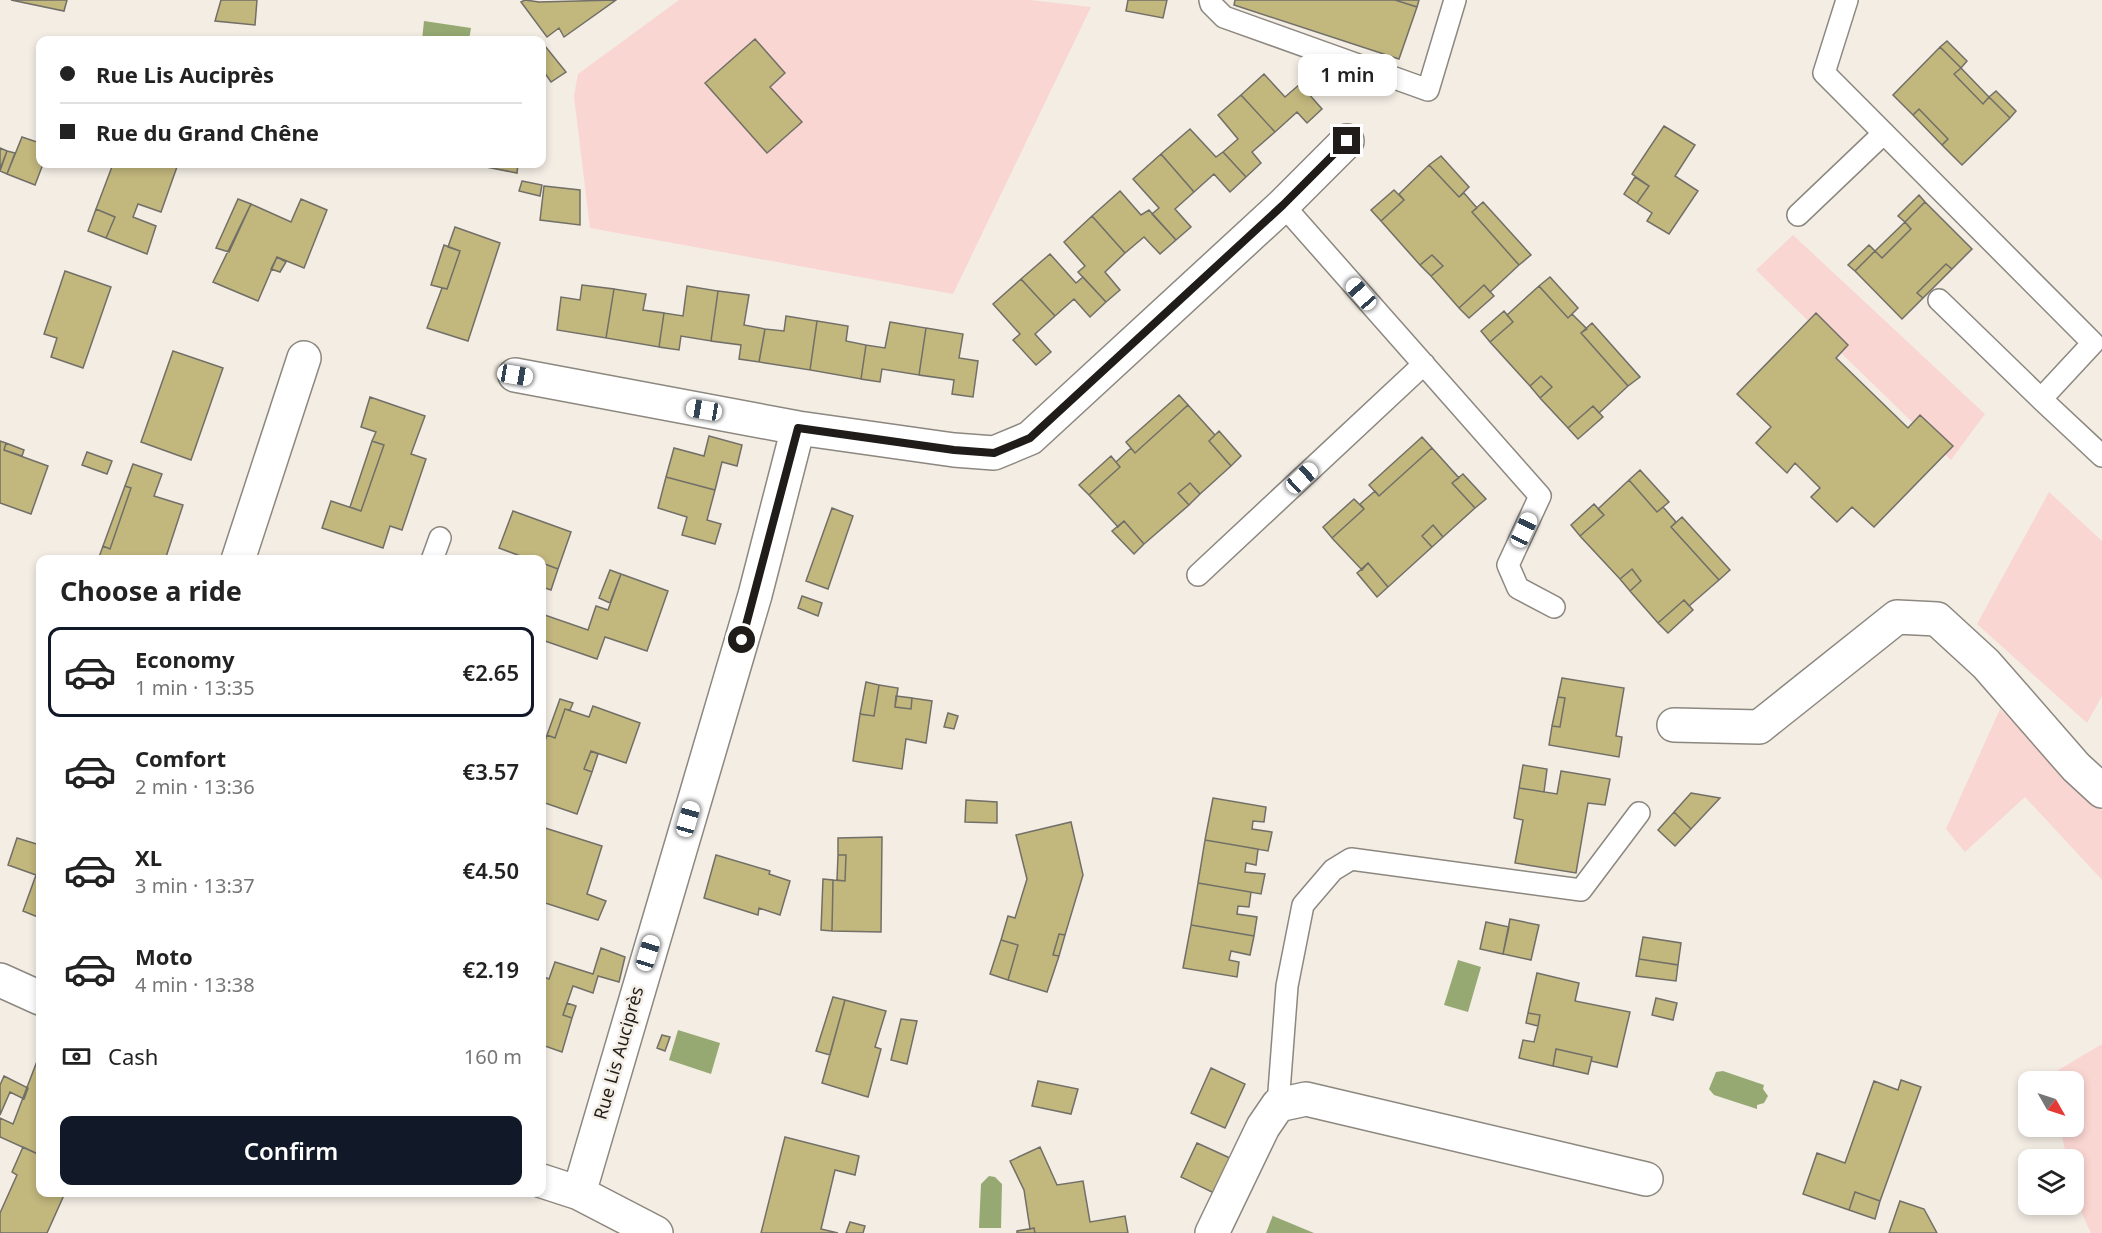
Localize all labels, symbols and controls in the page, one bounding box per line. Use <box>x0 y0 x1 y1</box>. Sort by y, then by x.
callout: 1 min <box>1298 54 1396 96</box>
text: Rue Lis Auciprès <box>96 59 274 89</box>
text: 1 min <box>1320 61 1375 88</box>
text: Rue du Grand Chêne <box>96 117 319 147</box>
route end <box>1333 127 1360 154</box>
car <box>1342 275 1380 313</box>
car <box>496 363 534 387</box>
car <box>685 398 723 422</box>
car <box>1283 459 1321 497</box>
car <box>1508 510 1540 550</box>
text: Choose a ride <box>60 572 242 609</box>
route start <box>728 626 755 653</box>
text: Economy <box>135 644 234 674</box>
icon: car <box>63 645 117 699</box>
text: €2.65 <box>463 657 519 687</box>
text: 1 min · 13:35 <box>135 674 255 701</box>
text: Comfort <box>135 743 226 773</box>
icon: car <box>63 744 117 798</box>
text: €3.57 <box>463 756 519 786</box>
text: 2 min · 13:36 <box>135 773 255 800</box>
car <box>674 799 702 839</box>
text: XL <box>135 842 162 872</box>
icon: car <box>63 843 117 897</box>
text: €4.50 <box>463 855 519 885</box>
text: 3 min · 13:37 <box>135 872 255 899</box>
car <box>634 933 662 973</box>
text: Moto <box>135 941 193 971</box>
icon: car <box>63 942 117 996</box>
text: €2.19 <box>463 954 519 984</box>
text: 4 min · 13:38 <box>135 971 255 998</box>
street label: Rue Lis Auciprès <box>588 983 649 1122</box>
icon: cash <box>60 1040 93 1073</box>
text: Cash <box>108 1041 158 1071</box>
text: 160 m <box>464 1043 522 1070</box>
north arrow <box>2018 1071 2084 1137</box>
map controls <box>2018 1071 2084 1215</box>
button: Confirm <box>60 1116 522 1185</box>
button: layers <box>2018 1149 2084 1215</box>

